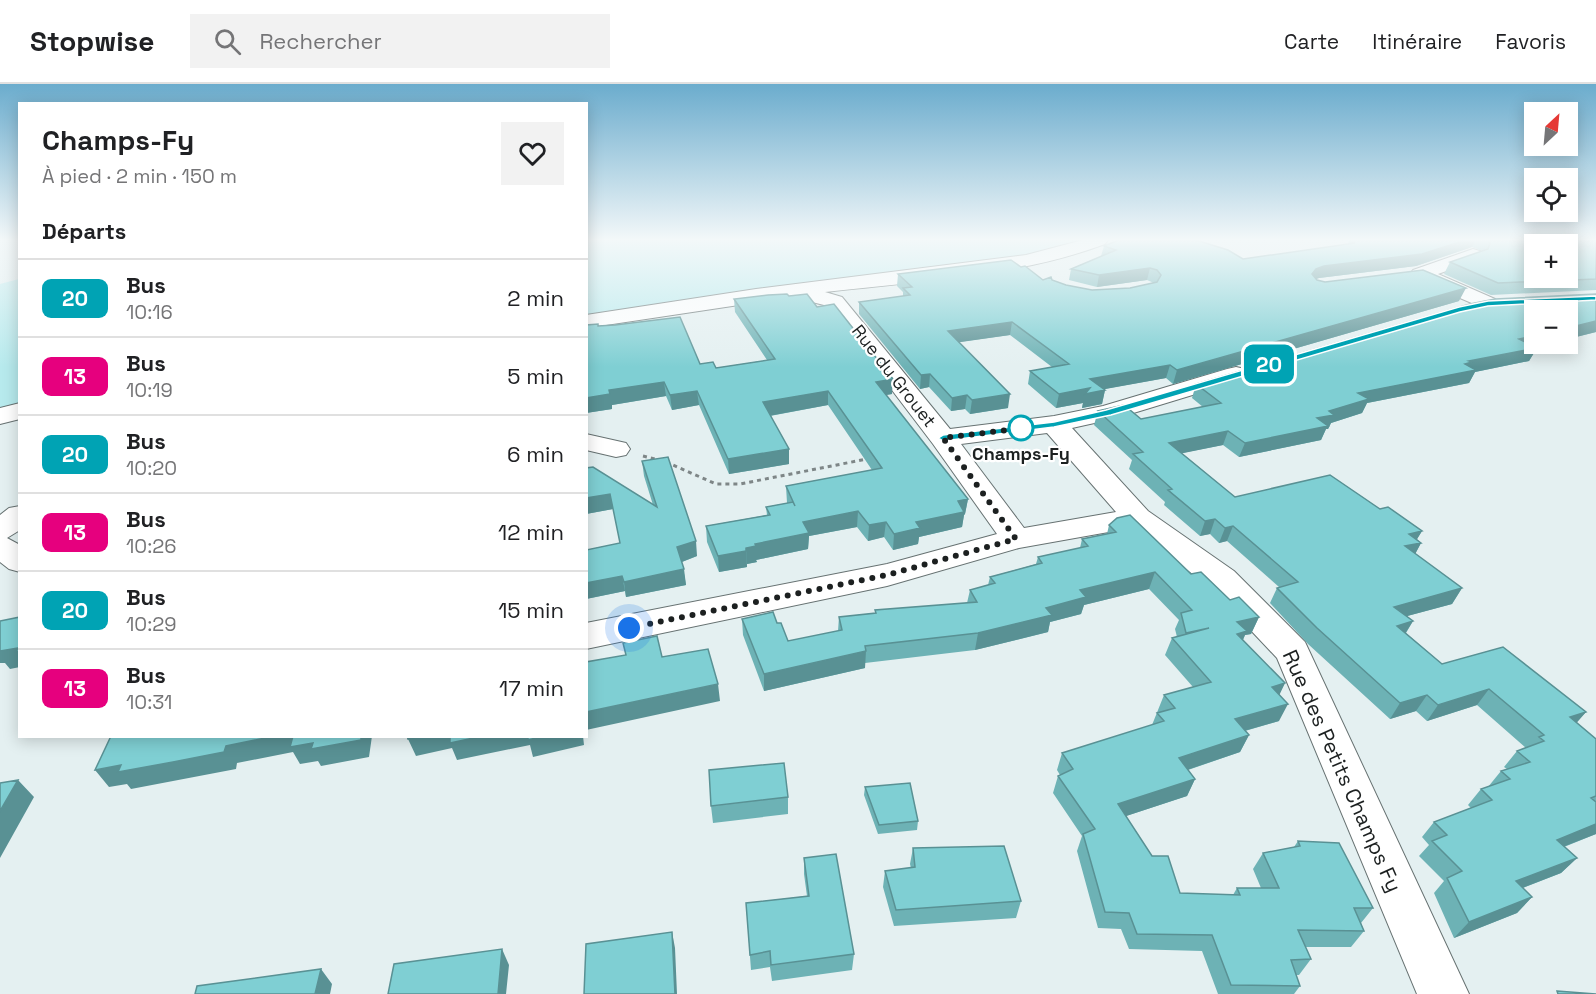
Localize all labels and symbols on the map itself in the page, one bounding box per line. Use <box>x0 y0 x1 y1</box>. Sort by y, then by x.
north arrow <box>1524 102 1578 156</box>
street label: Rue du Grouet <box>847 320 942 432</box>
line badge: 20 <box>1242 344 1296 384</box>
marker: Champs-Fy <box>1008 415 1034 441</box>
place label: Champs-Fy <box>972 442 1070 465</box>
your location <box>614 613 644 643</box>
street label: Rue des Petits Champs Fy <box>1277 646 1408 896</box>

